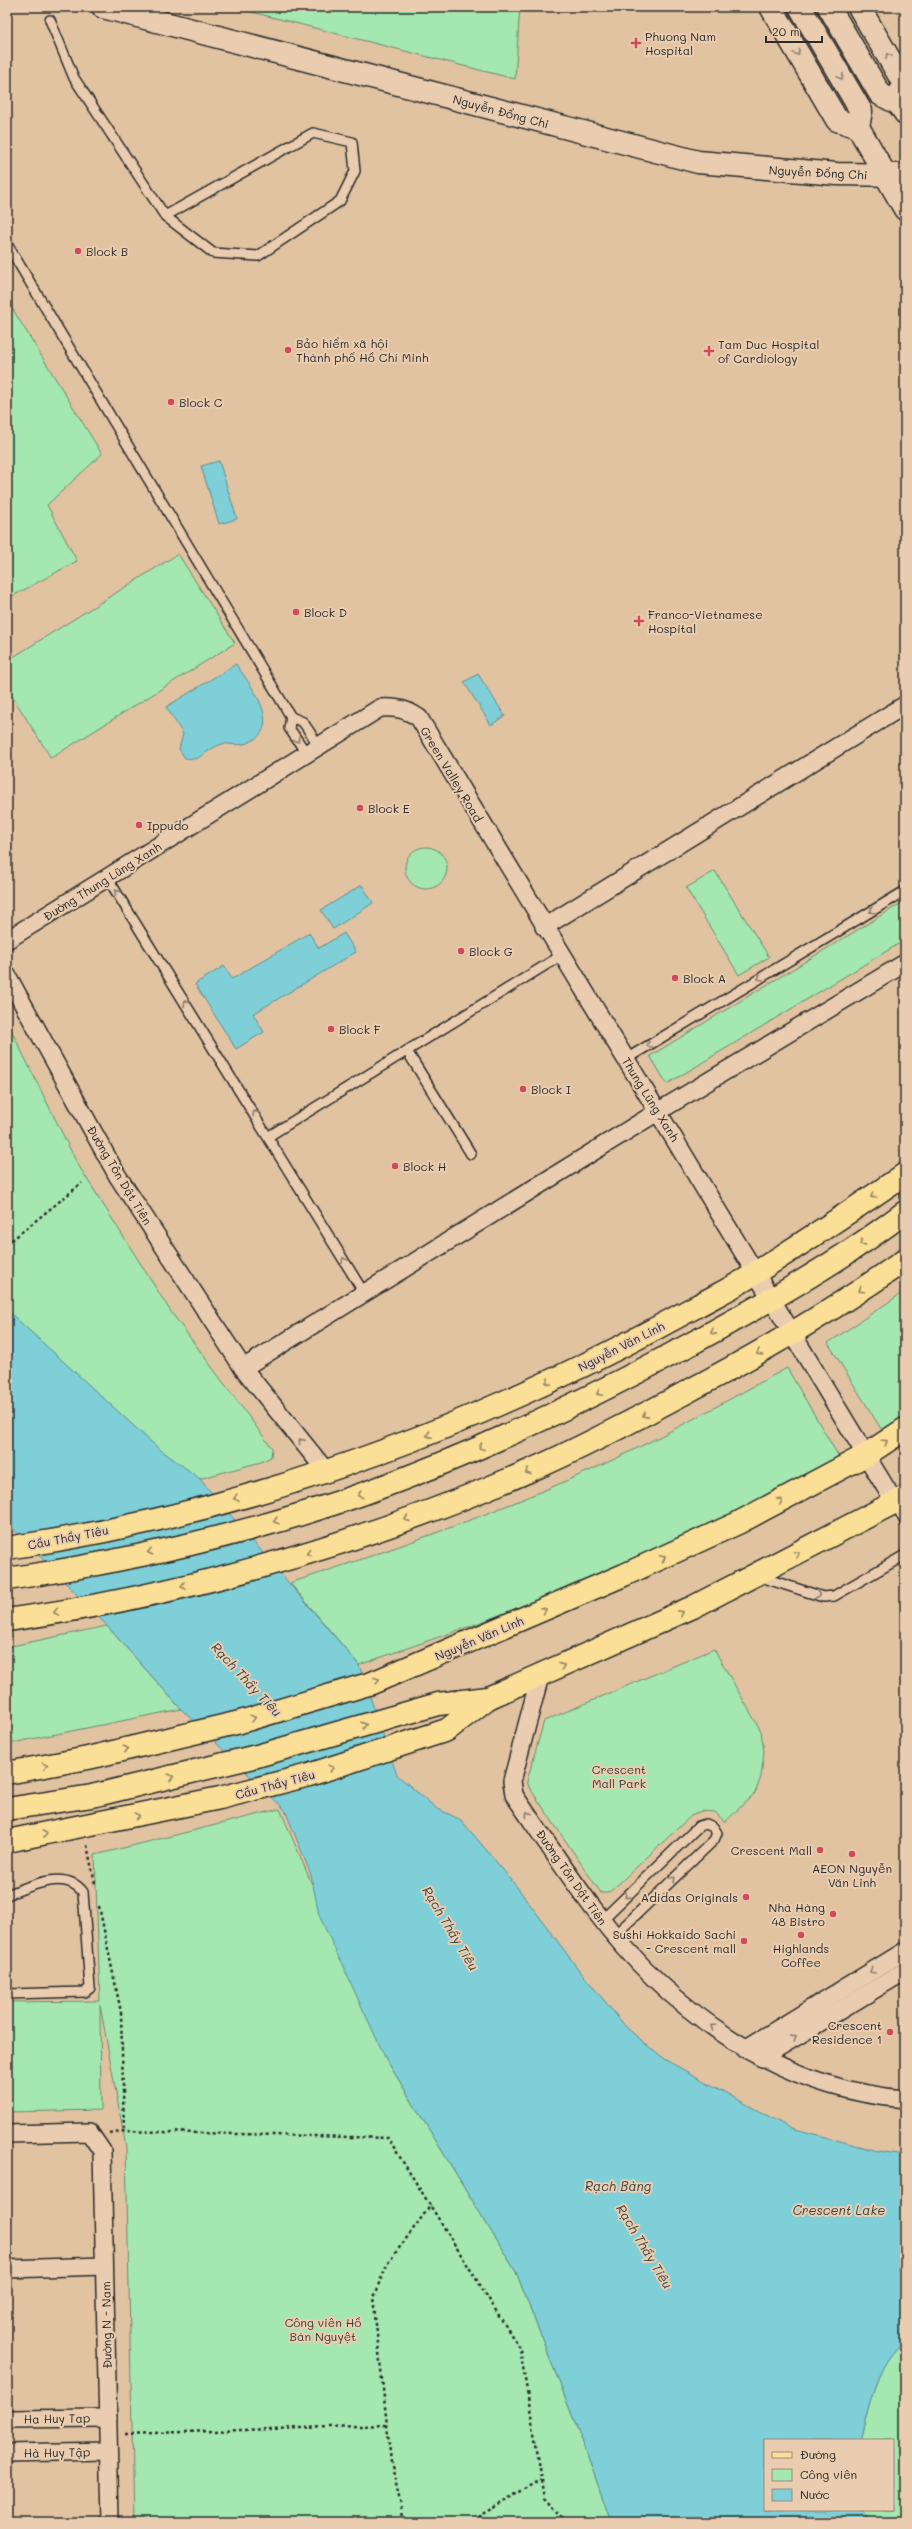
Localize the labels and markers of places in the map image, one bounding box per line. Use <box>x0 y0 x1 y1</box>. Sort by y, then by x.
place label: Phuong Nam Hospital <box>645 28 716 58</box>
marker: Phuong Nam Hospital <box>630 37 642 49</box>
place label: Block B <box>86 243 128 259</box>
marker: Block B <box>73 246 83 256</box>
place label: Bảo hiểm xã hội Thành phố Hồ Chí Minh <box>296 335 429 365</box>
place label: Tam Duc Hospital of Cardiology <box>718 336 820 366</box>
marker: Bảo hiểm xã hội Thành phố Hồ Chí Minh <box>283 345 293 355</box>
marker: Tam Duc Hospital of Cardiology <box>703 345 715 357</box>
place label: Block C <box>179 394 223 410</box>
marker: Block C <box>166 397 176 407</box>
place label: Block D <box>304 604 347 620</box>
place label: Franco-Vietnamese Hospital <box>648 606 763 636</box>
marker: Block D <box>291 607 301 617</box>
marker: Franco-Vietnamese Hospital <box>633 615 645 627</box>
place label: Block E <box>368 800 410 816</box>
marker: Block E <box>355 803 365 813</box>
place label: Ippudo <box>147 817 188 833</box>
marker: Ippudo <box>134 820 144 830</box>
place label: Block G <box>469 943 513 959</box>
marker: Block G <box>456 946 466 956</box>
place label: Block A <box>683 970 726 986</box>
marker: Block A <box>670 973 680 983</box>
place label: Block F <box>339 1021 381 1037</box>
marker: Block F <box>326 1024 336 1034</box>
place label: Block I <box>531 1081 571 1097</box>
marker: Block I <box>518 1084 528 1094</box>
place label: Block H <box>403 1158 446 1174</box>
marker: Block H <box>390 1161 400 1171</box>
place label: Crescent Mall <box>731 1842 812 1858</box>
marker: Crescent Mall <box>815 1845 825 1855</box>
marker: AEON Nguyễn Văn Linh <box>847 1849 857 1859</box>
place label: AEON Nguyễn Văn Linh <box>812 1860 892 1890</box>
place label: Adidas Originals <box>641 1889 738 1905</box>
marker: Adidas Originals <box>741 1892 751 1902</box>
place label: Nhà Hàng 48 Bistro <box>768 1899 825 1929</box>
marker: Nhà Hàng 48 Bistro <box>828 1909 838 1919</box>
place label: Sushi Hokkaido Sachi - Crescent mall <box>613 1926 736 1956</box>
marker: Highlands Coffee <box>796 1930 806 1940</box>
marker: Sushi Hokkaido Sachi - Crescent mall <box>739 1936 749 1946</box>
place label: Highlands Coffee <box>773 1940 829 1970</box>
place label: Crescent Residence 1 <box>812 2017 882 2047</box>
marker: Crescent Residence 1 <box>885 2027 895 2037</box>

